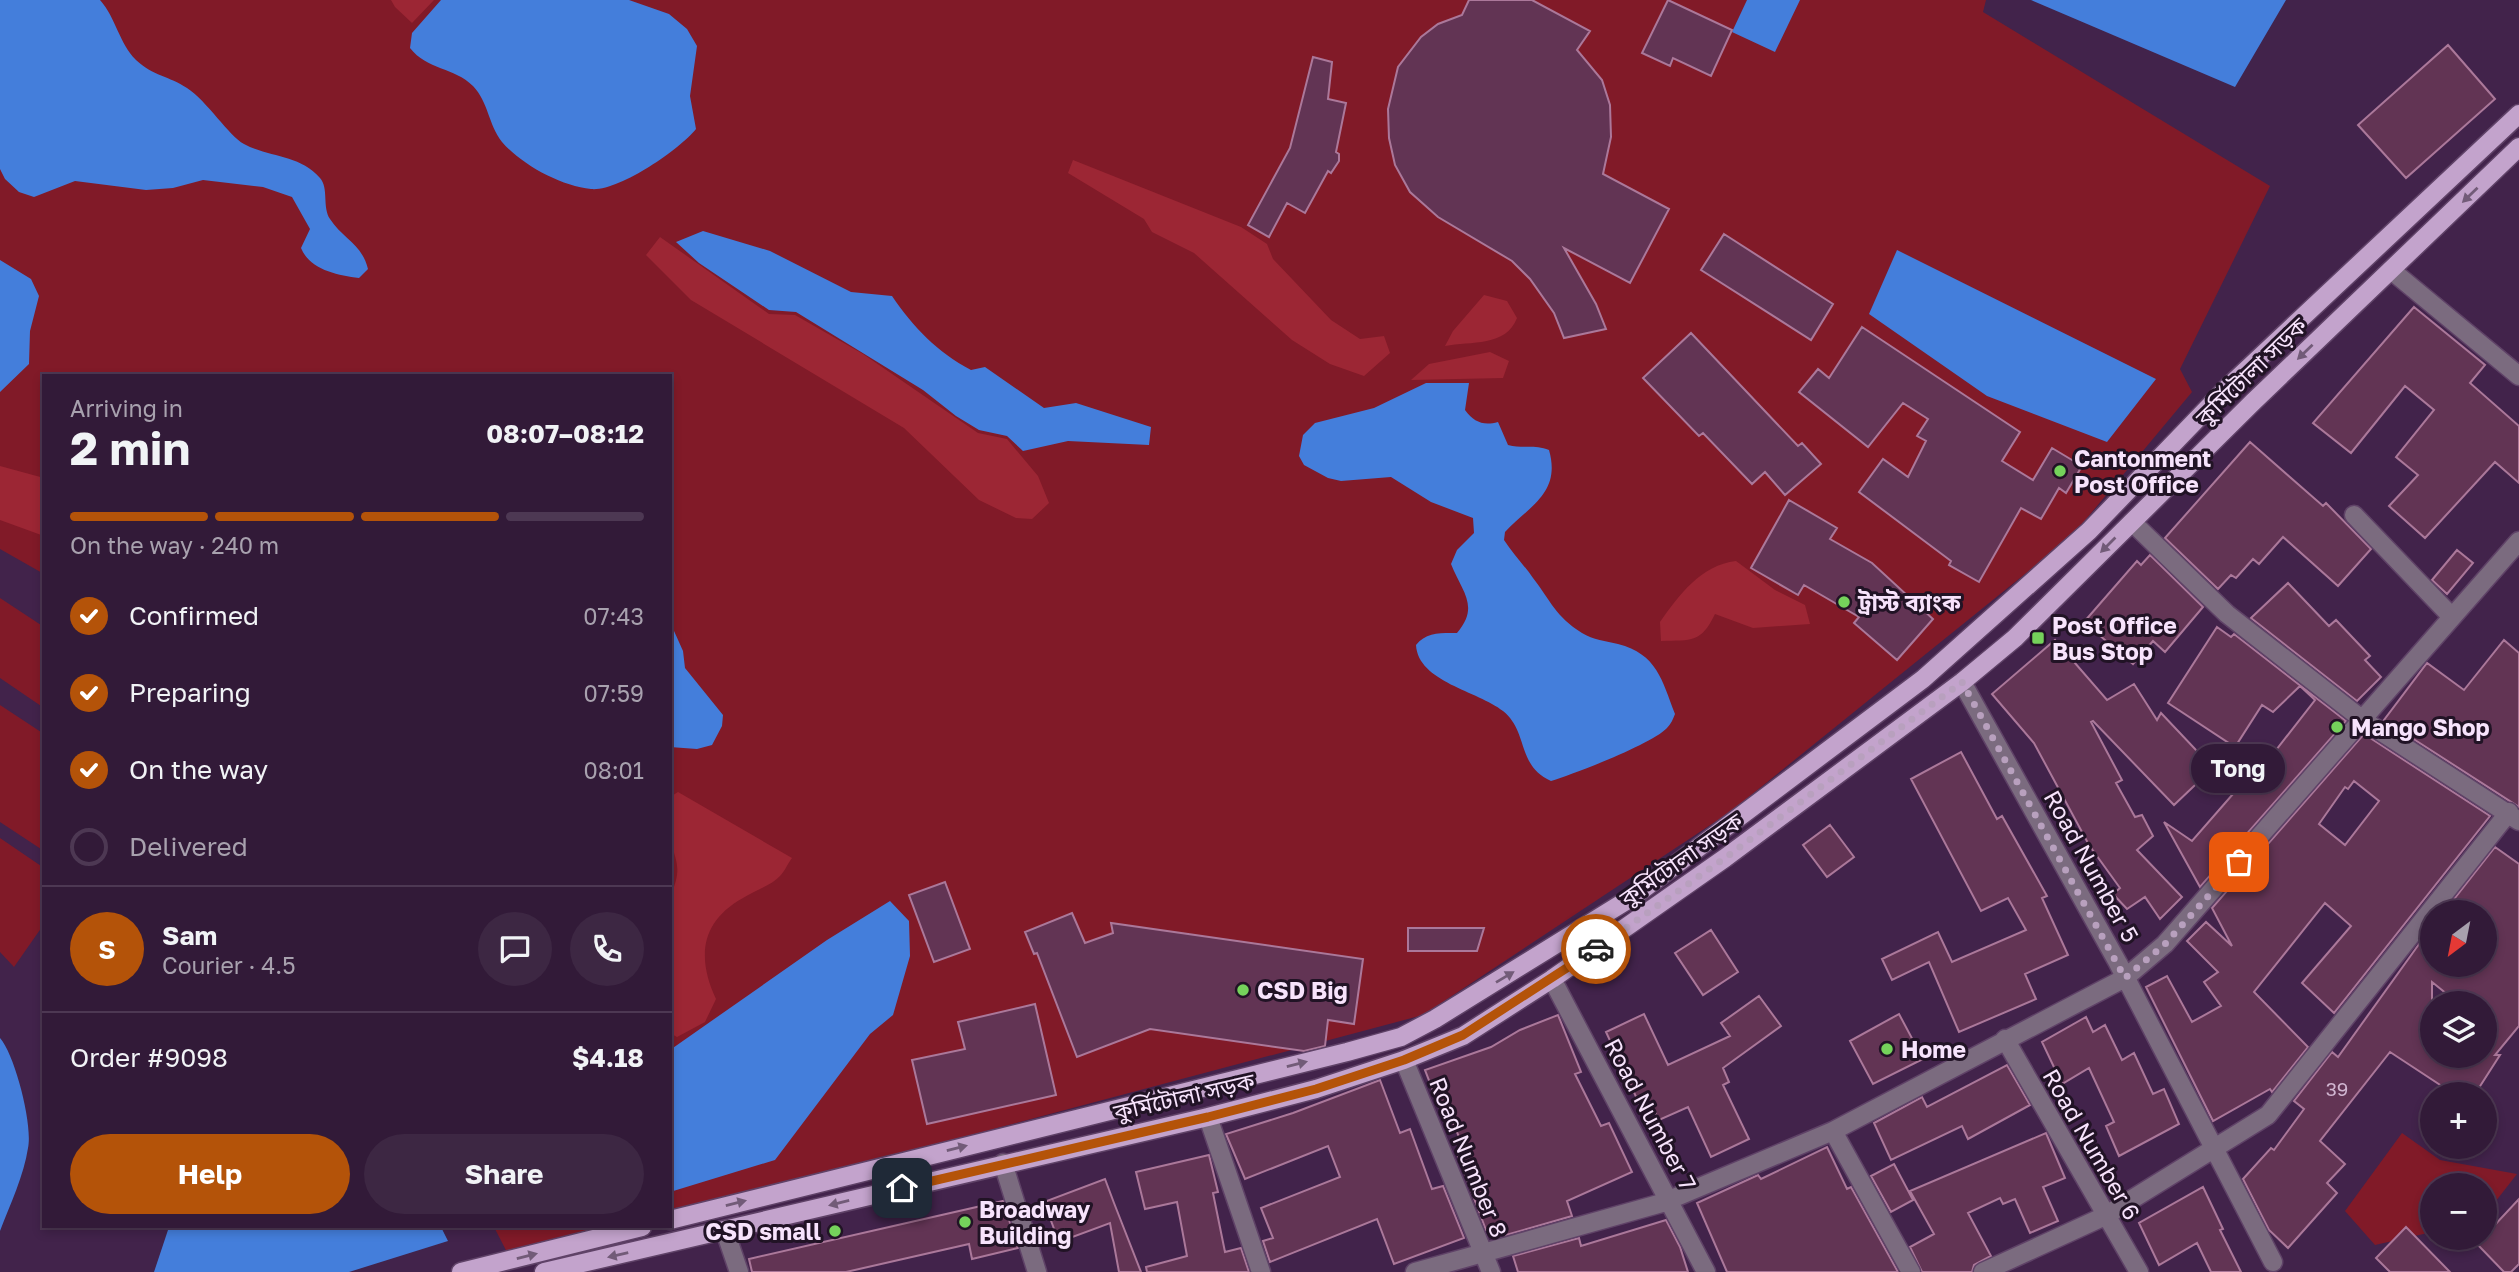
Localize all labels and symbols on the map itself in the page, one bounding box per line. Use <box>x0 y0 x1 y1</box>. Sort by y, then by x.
one-way arrow <box>2462 186 2479 202</box>
street label: কুর্মিটোলা সড়ক <box>2189 311 2313 432</box>
one-way arrow <box>2297 344 2314 360</box>
place label: Cantonment Post Office <box>2074 444 2211 498</box>
marker: Cantonment Post Office <box>2052 463 2068 479</box>
one-way arrow <box>2100 537 2117 553</box>
place label: ট্রাস্ট ব্যাংক <box>1857 588 1961 616</box>
marker: ট্রাস্ট ব্যাংক <box>1836 594 1852 610</box>
place label: Post Office Bus Stop <box>2052 611 2177 665</box>
marker: Post Office Bus Stop <box>2030 630 2046 646</box>
place label: Mango Shop <box>2351 713 2490 741</box>
marker: Mango Shop <box>2329 719 2345 735</box>
callout: Tong <box>2192 743 2286 792</box>
street label: Road Number 5 <box>2039 785 2145 947</box>
street label: কুর্মিটোলা সড়ক <box>1613 806 1749 913</box>
pin <box>2209 832 2269 892</box>
north arrow <box>2420 900 2497 976</box>
courier <box>1561 914 1631 984</box>
one-way arrow <box>1495 971 1514 984</box>
place label: CSD Big <box>1257 976 1348 1004</box>
marker: CSD Big <box>1235 982 1251 998</box>
street label: Road Number 7 <box>1599 1033 1703 1195</box>
place label: Home <box>1901 1035 1966 1063</box>
marker: Home <box>1879 1041 1895 1057</box>
one-way arrow <box>1286 1058 1308 1069</box>
street label: Road Number 6 <box>2037 1063 2147 1225</box>
street label: কুর্মিটোলা সড়ক <box>1110 1066 1258 1127</box>
street label: Road Number 8 <box>1424 1073 1514 1241</box>
house number: 39 <box>2326 1077 2348 1100</box>
one-way arrow <box>946 1142 968 1153</box>
pin <box>872 1158 932 1218</box>
place label: Broadway Building <box>979 1195 1091 1249</box>
one-way arrow <box>726 1197 748 1208</box>
one-way arrow <box>828 1198 850 1209</box>
marker: Broadway Building <box>957 1214 973 1230</box>
place label: CSD small <box>705 1217 821 1245</box>
marker: CSD small <box>827 1223 843 1239</box>
one-way arrow <box>516 1250 538 1261</box>
one-way arrow <box>607 1250 629 1261</box>

